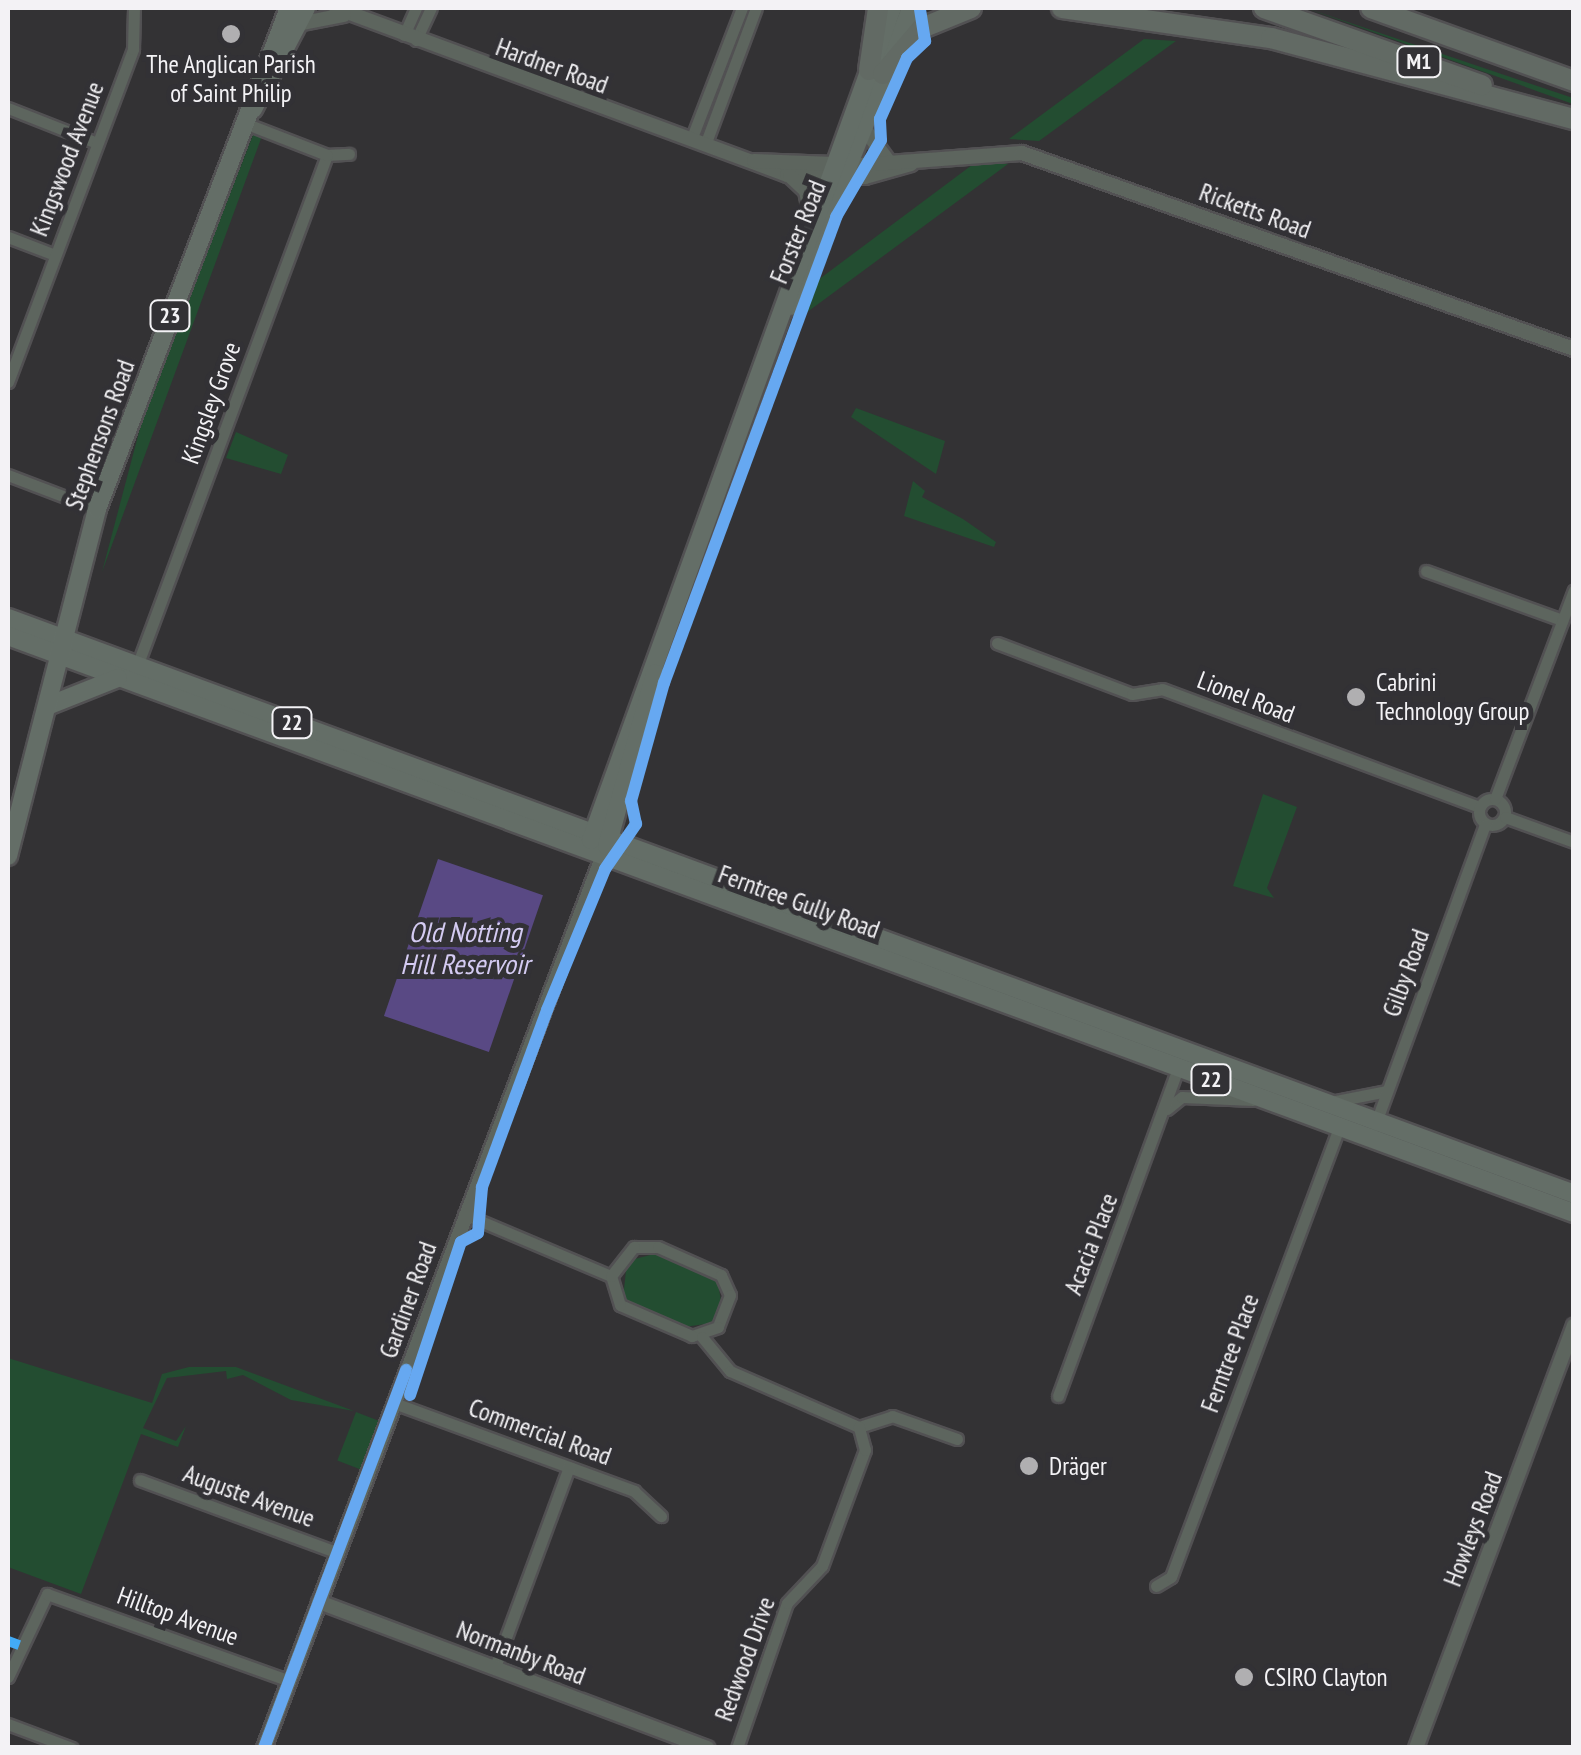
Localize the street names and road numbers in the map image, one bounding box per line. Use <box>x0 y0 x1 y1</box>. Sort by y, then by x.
street label: Hardner Road <box>492 32 612 100</box>
road number: M1 <box>1394 45 1444 79</box>
street label: Kingswood Avenue <box>24 77 110 241</box>
street label: Forster Road <box>764 176 832 288</box>
street label: Ricketts Road <box>1195 177 1315 245</box>
road number: 23 <box>148 299 192 333</box>
street label: Kingsley Grove <box>175 338 247 468</box>
street label: Stephensons Road <box>59 356 141 514</box>
street label: Lionel Road <box>1193 665 1299 729</box>
road number: 22 <box>270 706 314 740</box>
street label: Ferntree Gully Road <box>714 859 884 945</box>
street label: Gilby Road <box>1376 925 1436 1021</box>
road number: 22 <box>1188 1063 1234 1097</box>
street label: Acacia Place <box>1058 1189 1124 1299</box>
street label: Gardiner Road <box>373 1238 443 1362</box>
street label: Ferntree Place <box>1195 1290 1265 1416</box>
street label: Commercial Road <box>465 1392 615 1472</box>
street label: Auguste Avenue <box>179 1458 319 1534</box>
street label: Howleys Road <box>1437 1467 1509 1591</box>
street label: Hilltop Avenue <box>113 1580 243 1652</box>
street label: Redwood Drive <box>709 1593 781 1725</box>
street label: Normanby Road <box>452 1615 590 1691</box>

